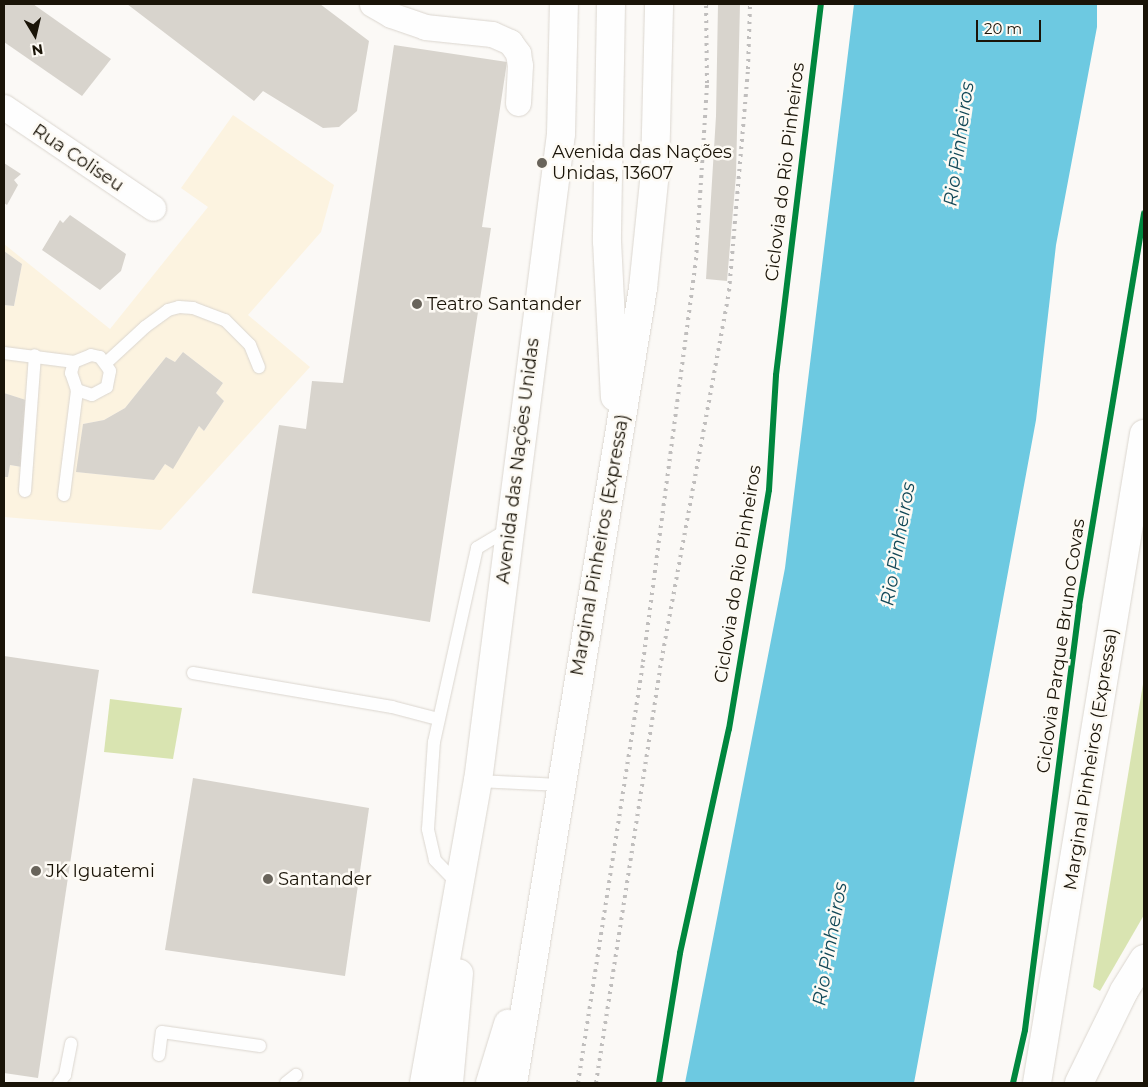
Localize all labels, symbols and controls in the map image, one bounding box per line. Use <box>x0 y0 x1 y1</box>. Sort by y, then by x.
north arrow <box>10 10 60 60</box>
scale bar <box>978 10 1043 42</box>
text: 20 m <box>984 19 1022 38</box>
text: N <box>30 40 44 60</box>
street label: Ciclovia do Rio Pinheiros <box>761 61 809 283</box>
water label: Rio Pinheiros <box>939 80 979 208</box>
street label: Rua Coliseu <box>28 120 128 196</box>
place label: Avenida das Nações Unidas, 13607 <box>552 142 732 184</box>
marker: Avenida das Nações Unidas, 13607 <box>536 157 548 169</box>
place label: Teatro Santander <box>427 293 582 315</box>
marker: Teatro Santander <box>411 298 423 310</box>
street label: Avenida das Nações Unidas <box>492 337 544 585</box>
street label: Marginal Pinheiros (Expressa) <box>566 412 634 678</box>
street label: Ciclovia do Rio Pinheiros <box>710 464 766 684</box>
water label: Rio Pinheiros <box>876 480 920 608</box>
street label: Ciclovia Parque Bruno Covas <box>1032 517 1090 775</box>
street label: Marginal Pinheiros (Expressa) <box>1060 626 1122 892</box>
place label: JK Iguatemi <box>46 860 155 882</box>
marker: JK Iguatemi <box>30 865 42 877</box>
place label: Santander <box>278 868 372 890</box>
marker: Santander <box>262 873 274 885</box>
water label: Rio Pinheiros <box>808 880 852 1008</box>

